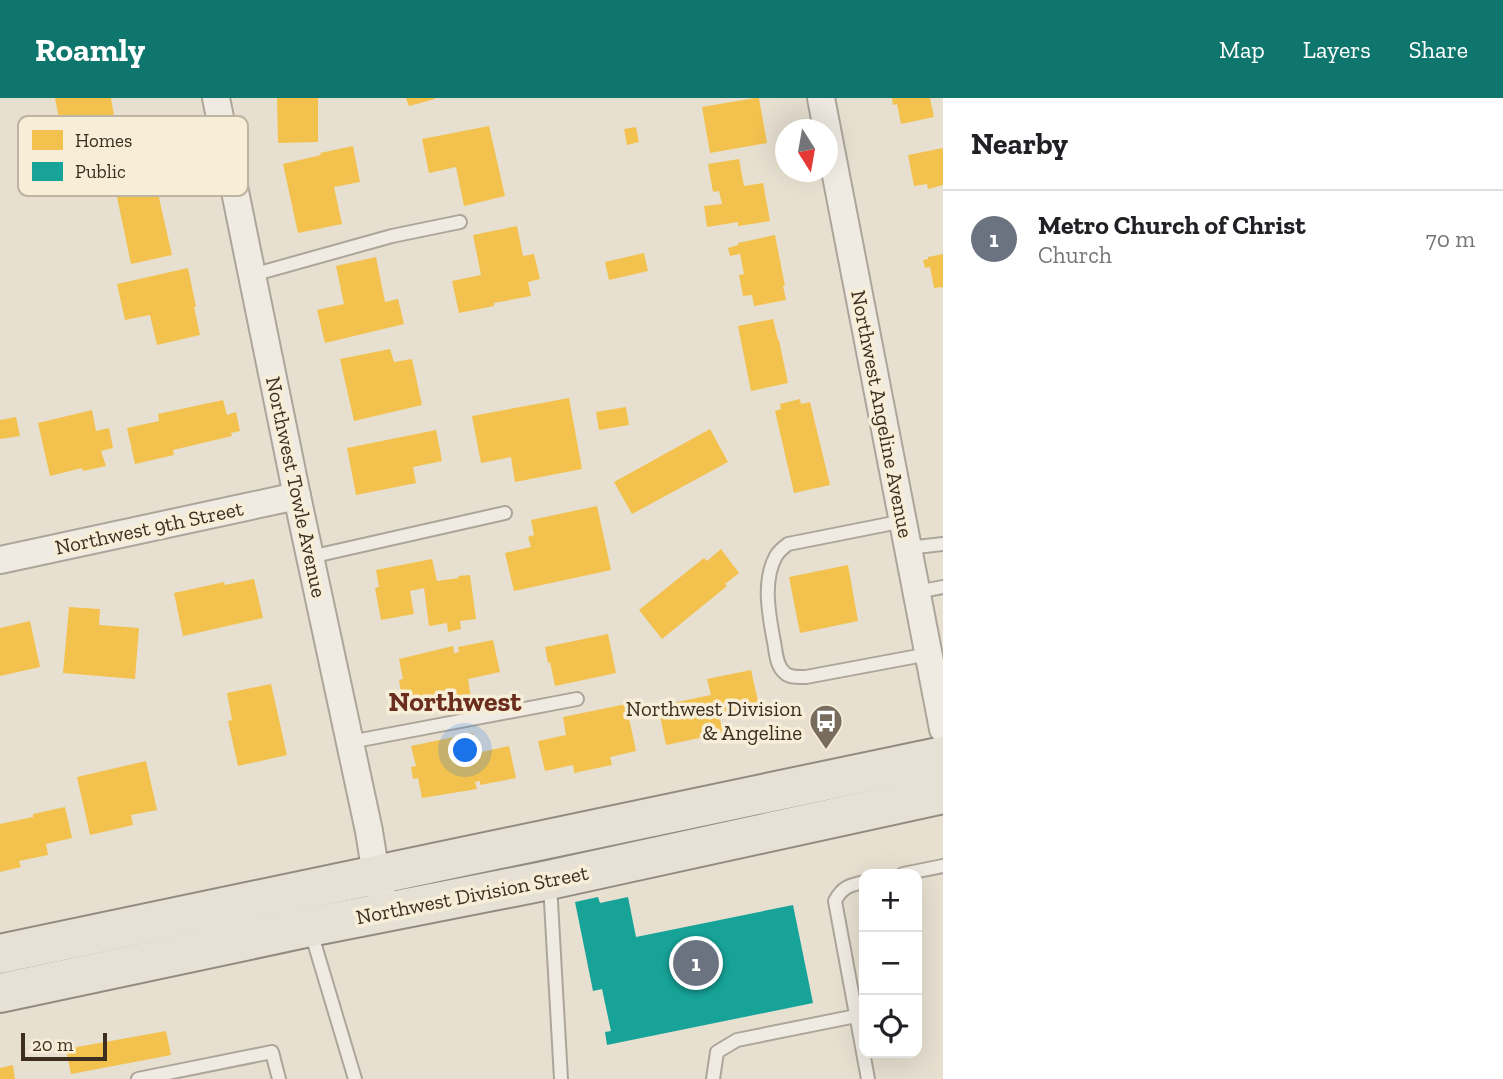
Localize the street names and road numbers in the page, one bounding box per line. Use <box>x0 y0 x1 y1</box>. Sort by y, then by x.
street label: Northwest Angeline Avenue <box>846 288 919 540</box>
street label: Northwest Towle Avenue <box>261 374 332 600</box>
street label: Northwest 9th Street <box>52 495 246 560</box>
street label: Northwest Division Street <box>354 860 590 929</box>

